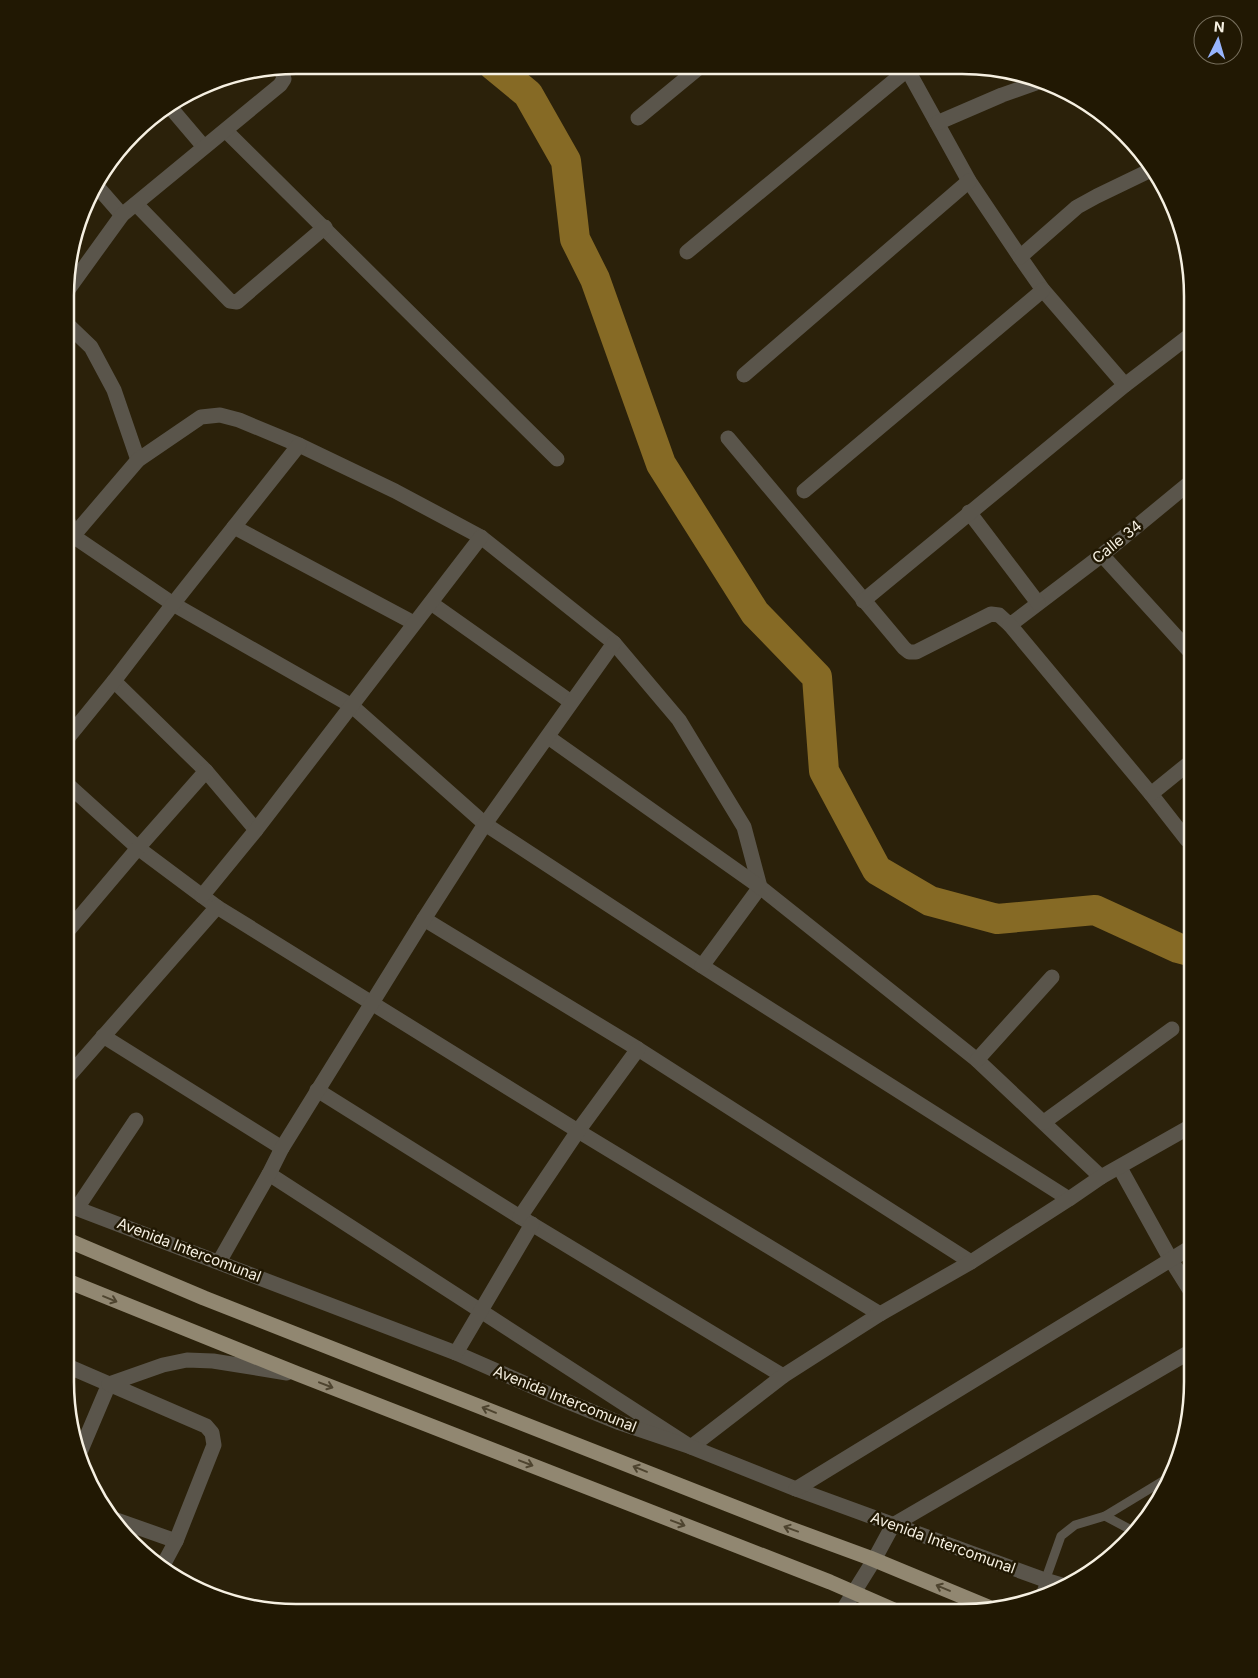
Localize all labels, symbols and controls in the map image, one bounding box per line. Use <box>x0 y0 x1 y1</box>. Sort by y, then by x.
north arrow <box>1193 15 1243 65</box>
text: N <box>1213 18 1225 35</box>
street label: Calle 34 <box>1088 516 1145 567</box>
street label: Avenida Intercomunal <box>114 1213 264 1286</box>
one-way arrow <box>102 1294 117 1304</box>
street label: Avenida Intercomunal <box>491 1361 640 1436</box>
one-way arrow <box>318 1381 333 1390</box>
one-way arrow <box>482 1405 497 1414</box>
one-way arrow <box>518 1459 533 1469</box>
one-way arrow <box>633 1464 648 1474</box>
street label: Avenida Intercomunal <box>868 1507 1018 1578</box>
one-way arrow <box>670 1519 685 1528</box>
one-way arrow <box>784 1524 800 1533</box>
one-way arrow <box>935 1583 950 1592</box>

